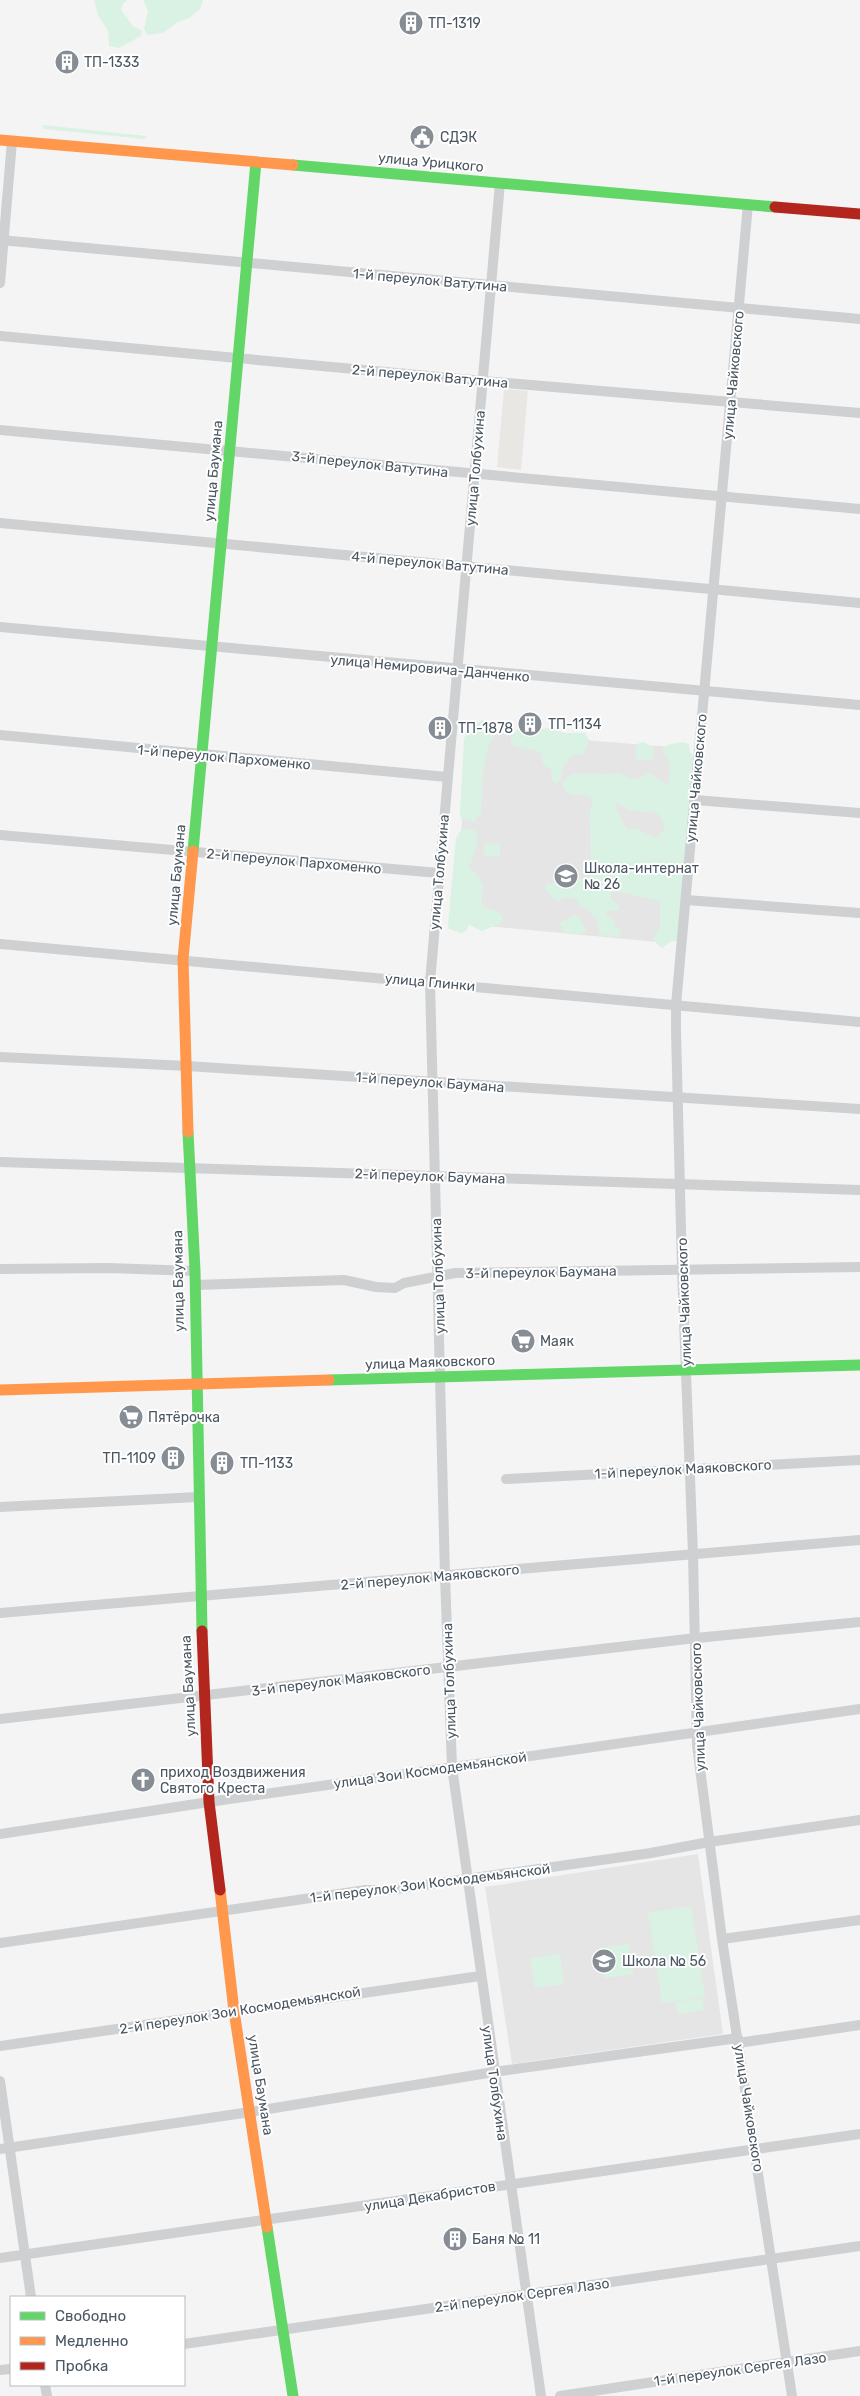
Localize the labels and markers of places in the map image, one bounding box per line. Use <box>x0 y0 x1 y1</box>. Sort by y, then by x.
building icon: ТП-1319 <box>398 10 424 36</box>
place label: ТП-1319 <box>428 15 481 32</box>
building icon: ТП-1333 <box>54 49 80 75</box>
place label: ТП-1333 <box>84 54 140 71</box>
public building icon: СДЭК <box>409 124 435 150</box>
place label: СДЭК <box>440 129 477 146</box>
building icon: ТП-1134 <box>517 711 543 737</box>
building icon: ТП-1878 <box>427 715 453 741</box>
place label: ТП-1134 <box>548 716 602 733</box>
place label: ТП-1878 <box>458 720 513 737</box>
place label: Школа-интернат № 26 <box>584 860 699 893</box>
school or university icon: Школа-интернат № 26 <box>553 863 579 889</box>
supermarket icon: Маяк <box>510 1328 536 1354</box>
place label: Маяк <box>540 1333 574 1350</box>
supermarket icon: Пятёрочка <box>118 1404 144 1430</box>
place label: Пятёрочка <box>148 1409 220 1426</box>
building icon: ТП-1109 <box>160 1445 186 1471</box>
place label: ТП-1109 <box>103 1450 156 1467</box>
building icon: ТП-1133 <box>209 1450 235 1476</box>
place label: ТП-1133 <box>240 1455 293 1472</box>
place label: приход Воздвижения Святого Креста <box>160 1764 306 1797</box>
church icon: приход Воздвижения Святого Креста <box>130 1767 156 1793</box>
school or university icon: Школа № 56 <box>591 1948 617 1974</box>
place label: Школа № 56 <box>622 1953 706 1970</box>
building icon: Баня № 11 <box>442 2226 468 2252</box>
place label: Баня № 11 <box>472 2231 540 2248</box>

